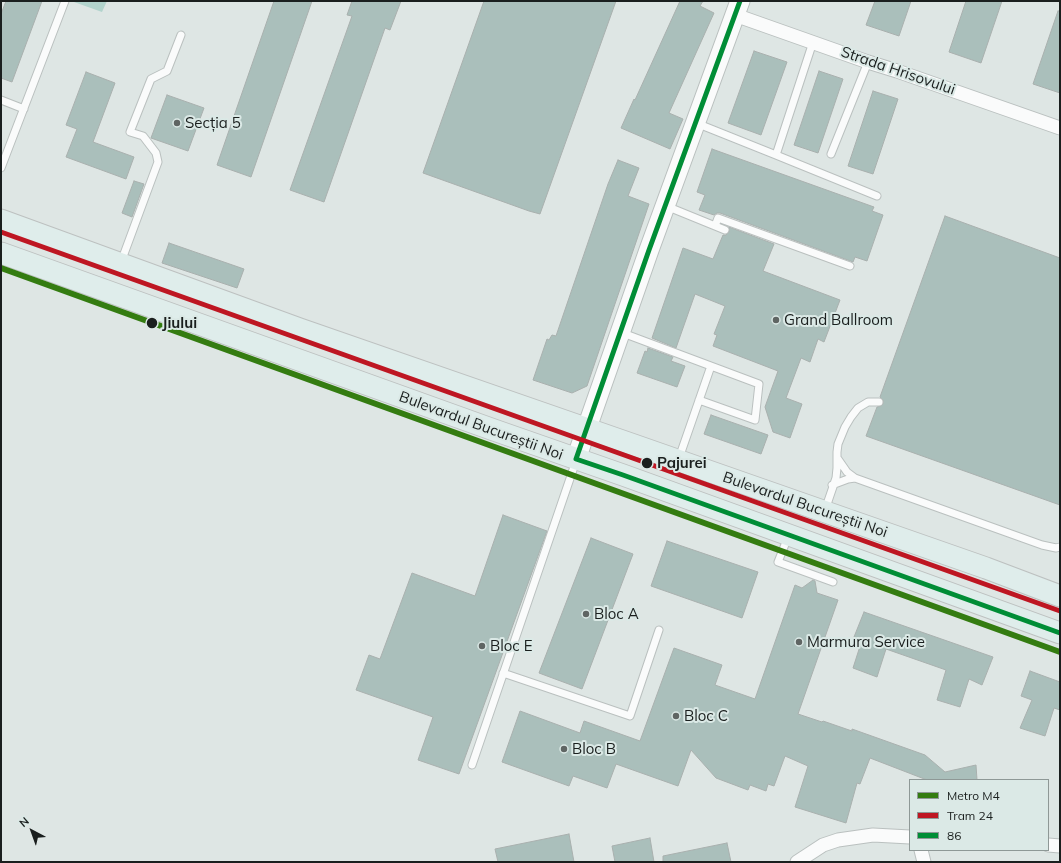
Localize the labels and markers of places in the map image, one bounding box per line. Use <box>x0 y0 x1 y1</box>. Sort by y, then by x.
place label: Secția 5 <box>185 114 241 132</box>
marker: Secția 5 <box>172 118 182 128</box>
place label: Grand Ballroom <box>784 311 893 329</box>
place label: Jiului <box>162 314 197 332</box>
marker: Grand Ballroom <box>771 315 781 325</box>
marker: Jiului <box>145 316 159 330</box>
place label: Pajurei <box>657 454 707 472</box>
marker: Pajurei <box>640 456 654 470</box>
place label: Bloc A <box>594 605 639 623</box>
marker: Bloc A <box>581 609 591 619</box>
place label: Marmura Service <box>807 633 925 651</box>
place label: Bloc E <box>490 637 532 655</box>
marker: Marmura Service <box>794 637 804 647</box>
marker: Bloc E <box>477 641 487 651</box>
place label: Bloc C <box>684 707 728 725</box>
marker: Bloc C <box>671 711 681 721</box>
place label: Bloc B <box>572 740 616 758</box>
marker: Bloc B <box>559 744 569 754</box>

